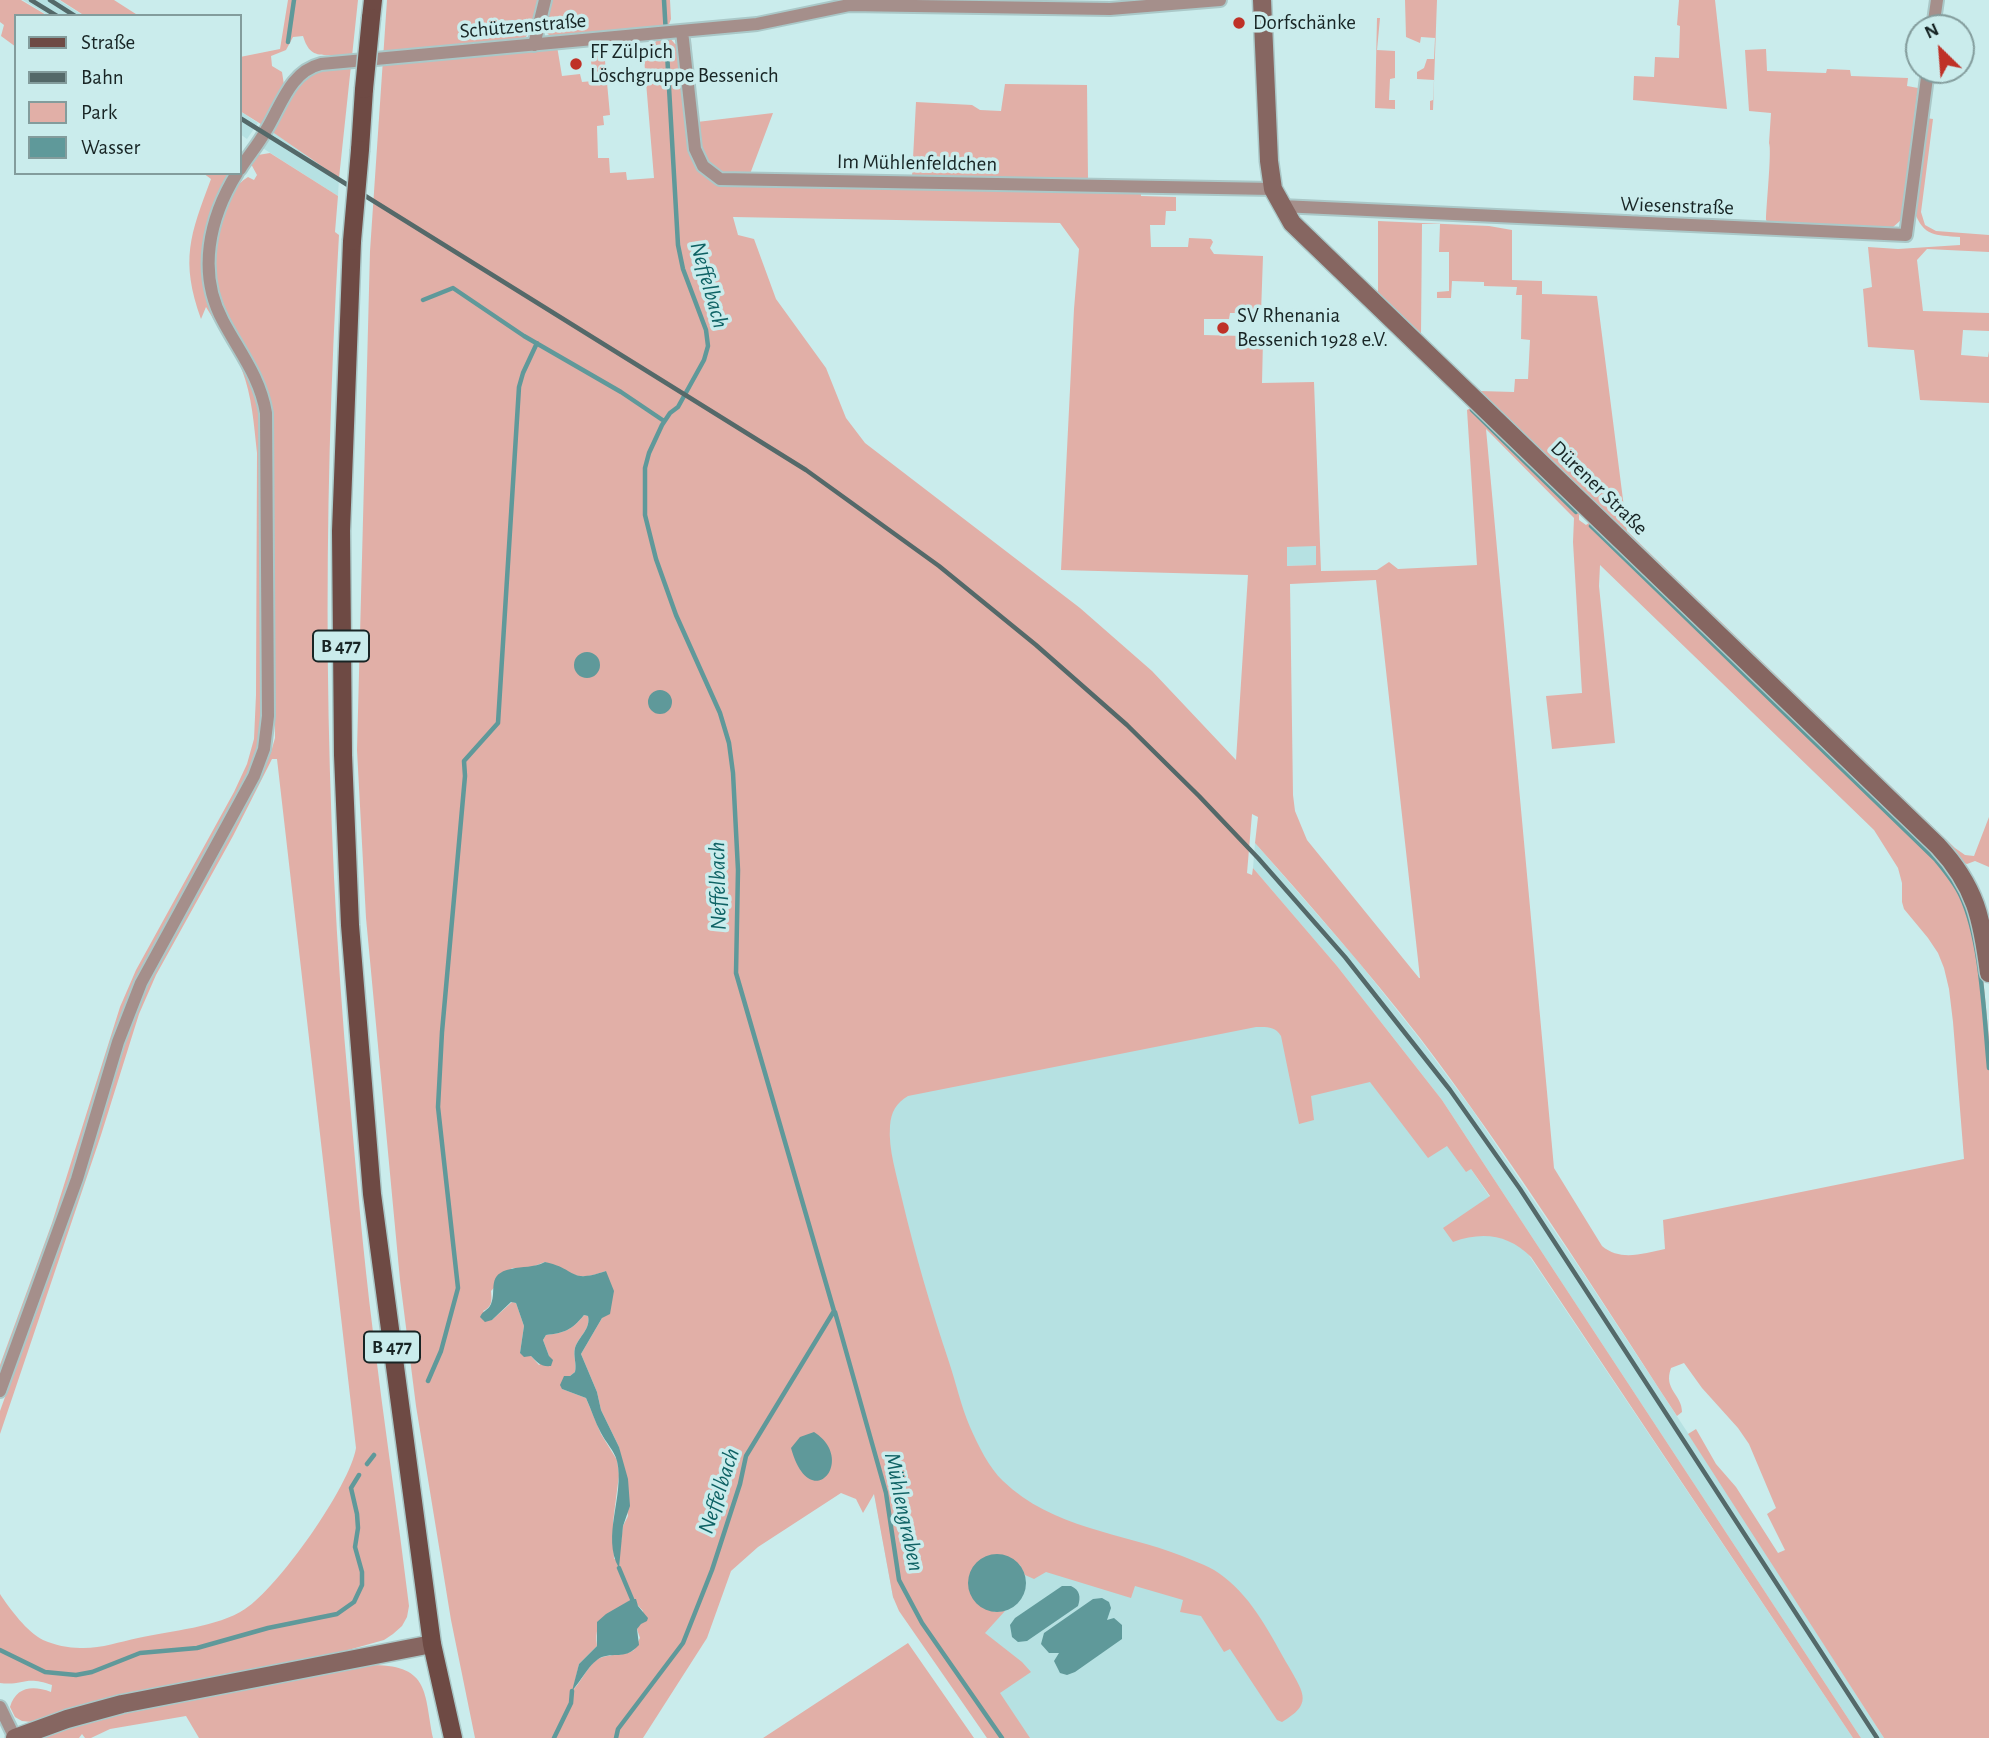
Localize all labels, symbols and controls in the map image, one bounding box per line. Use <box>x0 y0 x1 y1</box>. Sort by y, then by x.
street label: Schützenstraße <box>459 8 587 44</box>
place label: Dorfschänke <box>1253 10 1356 36</box>
legend <box>14 14 242 175</box>
north arrow <box>1905 14 1975 84</box>
marker: Dorfschänke <box>1231 15 1247 31</box>
text: N <box>1922 20 1942 43</box>
text: Straße <box>81 32 135 53</box>
place label: FF Zülpich Löschgruppe Bessenich <box>590 39 779 89</box>
marker: FF Zülpich Löschgruppe Bessenich <box>568 56 584 72</box>
text: Bahn <box>81 67 124 88</box>
text: Park <box>81 102 117 123</box>
text: Wasser <box>81 137 140 158</box>
street label: Im Mühlenfeldchen <box>837 149 997 177</box>
street label: Wiesenstraße <box>1620 191 1734 221</box>
water label: Neffelbach <box>683 239 735 331</box>
place label: SV Rhenania Bessenich 1928 e.V. <box>1237 303 1388 353</box>
marker: SV Rhenania Bessenich 1928 e.V. <box>1215 320 1231 336</box>
street label: Dürener Straße <box>1545 435 1653 541</box>
road number: B 477 <box>313 631 369 662</box>
water label: Neffelbach <box>703 841 733 931</box>
road number: B 477 <box>364 1331 420 1362</box>
water label: Neffelbach <box>692 1445 746 1537</box>
water label: Mühlengraben <box>878 1450 930 1574</box>

